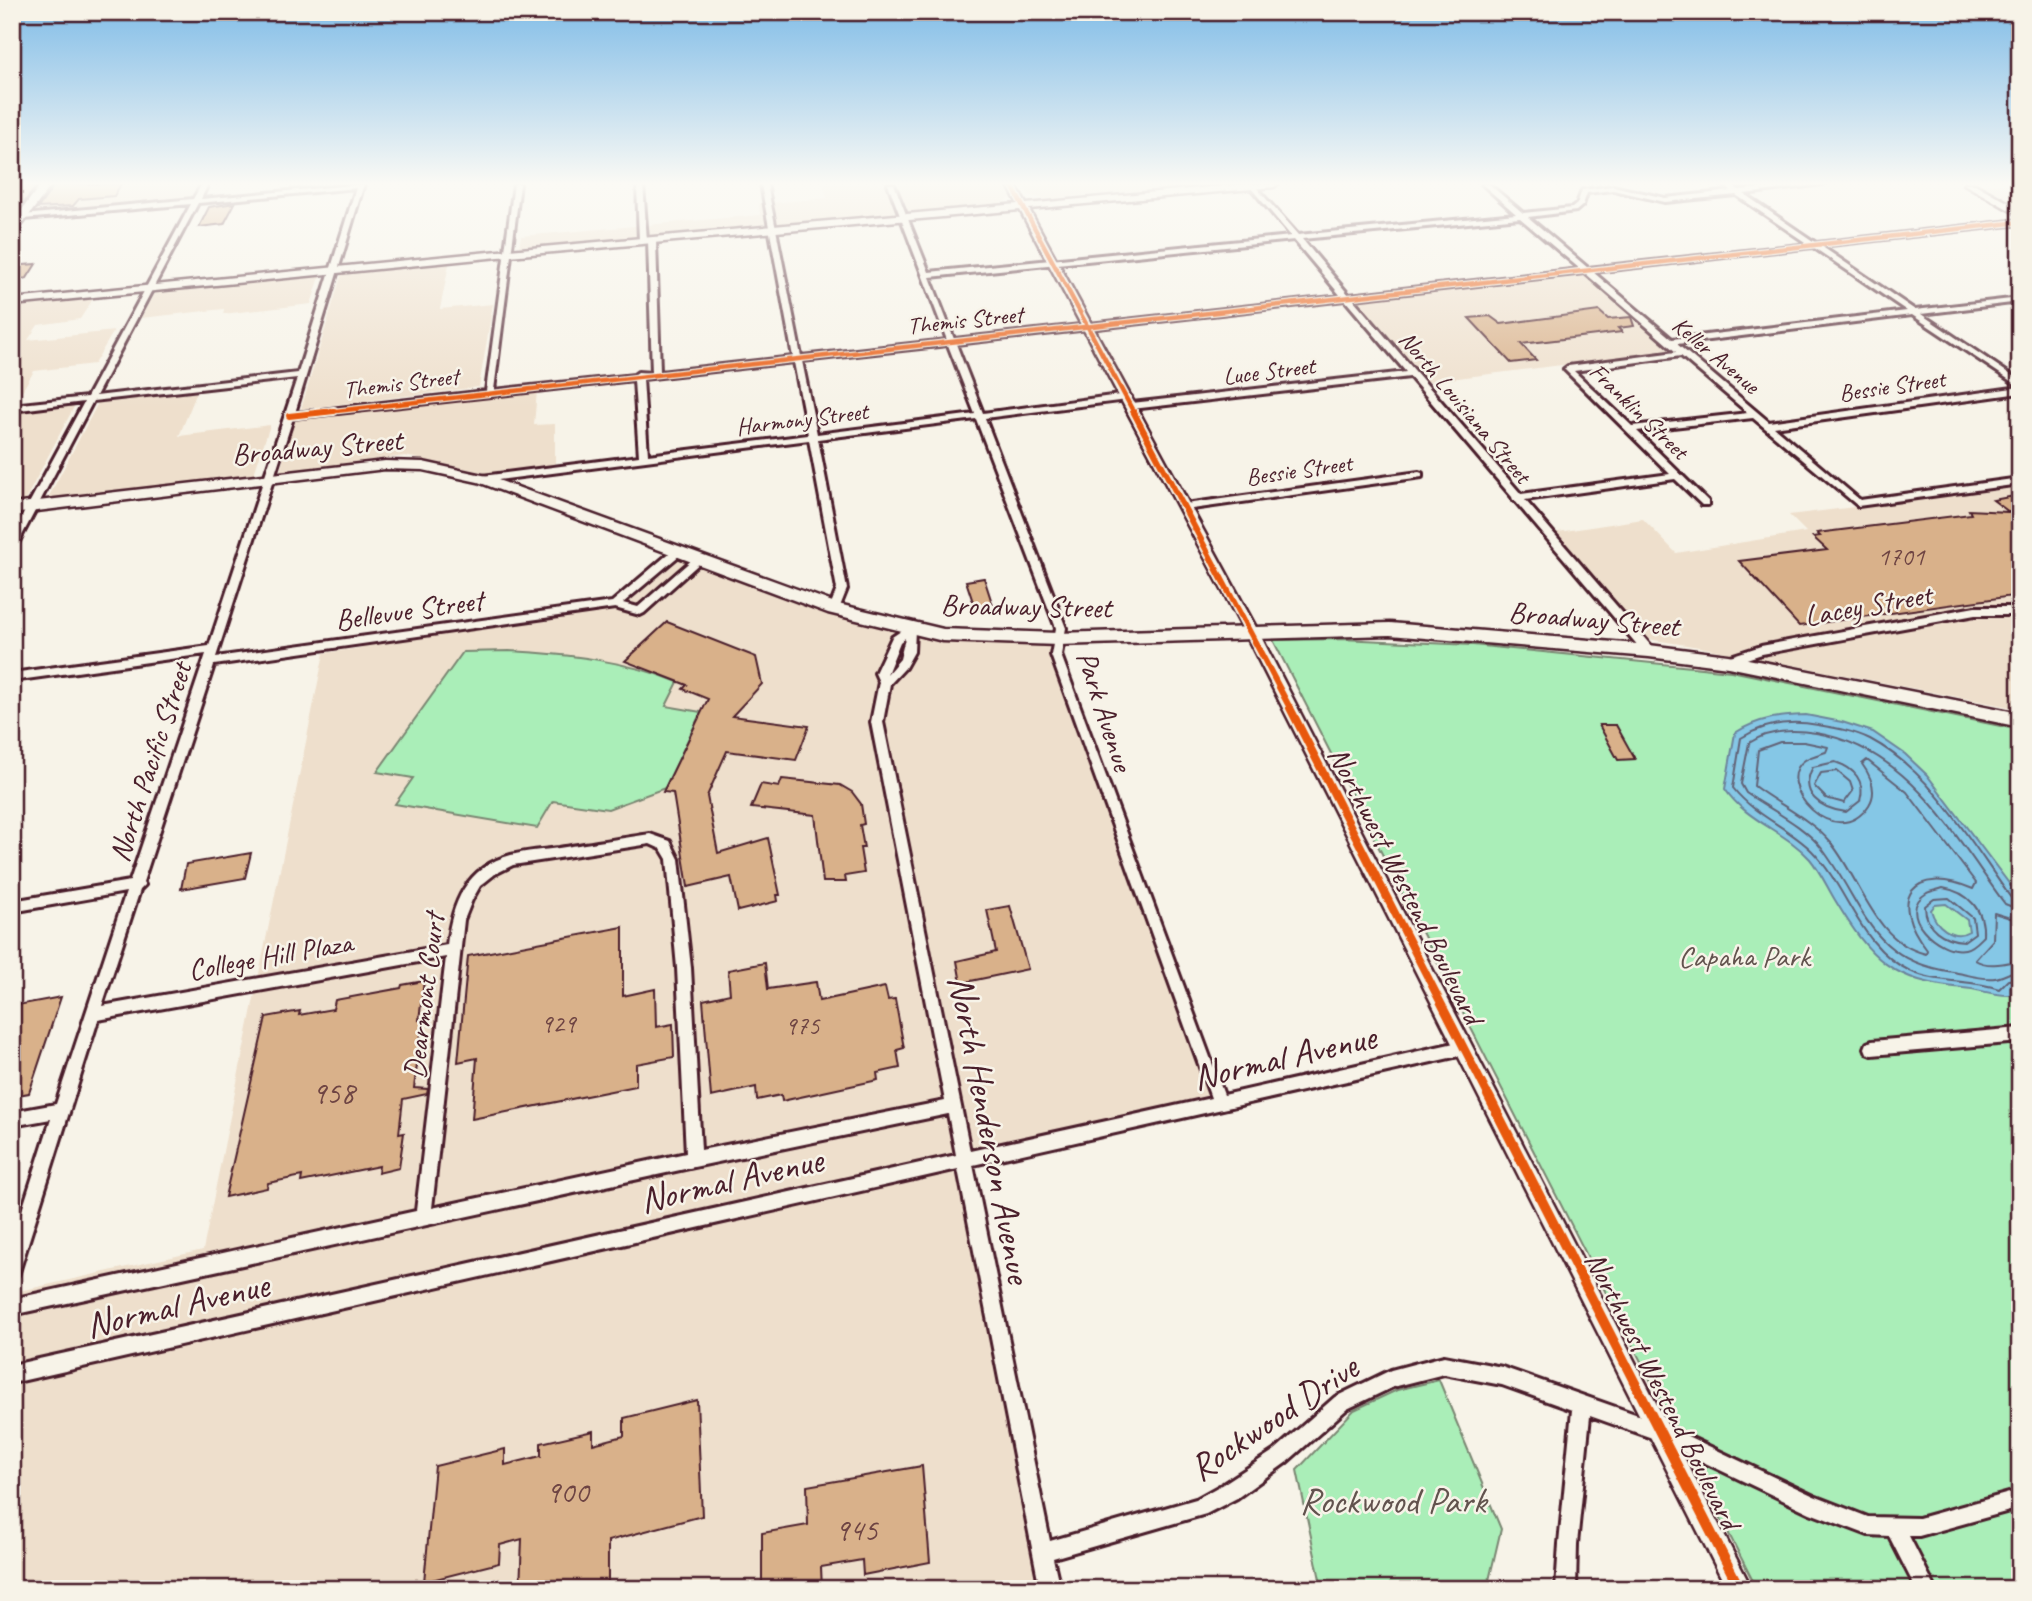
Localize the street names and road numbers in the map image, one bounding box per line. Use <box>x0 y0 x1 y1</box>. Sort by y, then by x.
street label: Themis Street <box>906 299 1027 341</box>
street label: Keller Avenue <box>1666 310 1767 402</box>
street label: North Louisiana Street <box>1393 325 1539 491</box>
street label: Luce Street <box>1221 350 1319 391</box>
street label: Franklin Street <box>1583 356 1696 467</box>
street label: Themis Street <box>342 361 463 405</box>
street label: Bessie Street <box>1837 363 1949 408</box>
street label: Harmony Street <box>734 396 872 442</box>
street label: Broadway Street <box>230 420 407 473</box>
street label: Bessie Street <box>1244 447 1356 492</box>
street label: Lacey Street <box>1801 575 1938 635</box>
street label: Bellevue Street <box>333 580 489 639</box>
street label: Broadway Street <box>940 586 1115 627</box>
street label: Broadway Street <box>1507 593 1684 646</box>
street label: Park Avenue <box>1068 646 1143 778</box>
street label: North Pacific Street <box>100 655 201 866</box>
street label: Northwest Westend Boulevard <box>1320 740 1494 1034</box>
street label: Dearmont Court <box>395 907 453 1081</box>
street label: College Hill Plaza <box>185 922 357 989</box>
street label: North Henderson Avenue <box>938 971 1044 1290</box>
street label: Normal Avenue <box>1188 1012 1382 1100</box>
street label: Normal Avenue <box>635 1135 829 1223</box>
street label: Northwest Westend Boulevard <box>1577 1245 1751 1539</box>
street label: Normal Avenue <box>81 1260 275 1348</box>
street label: Rockwood Drive <box>1180 1343 1368 1491</box>

